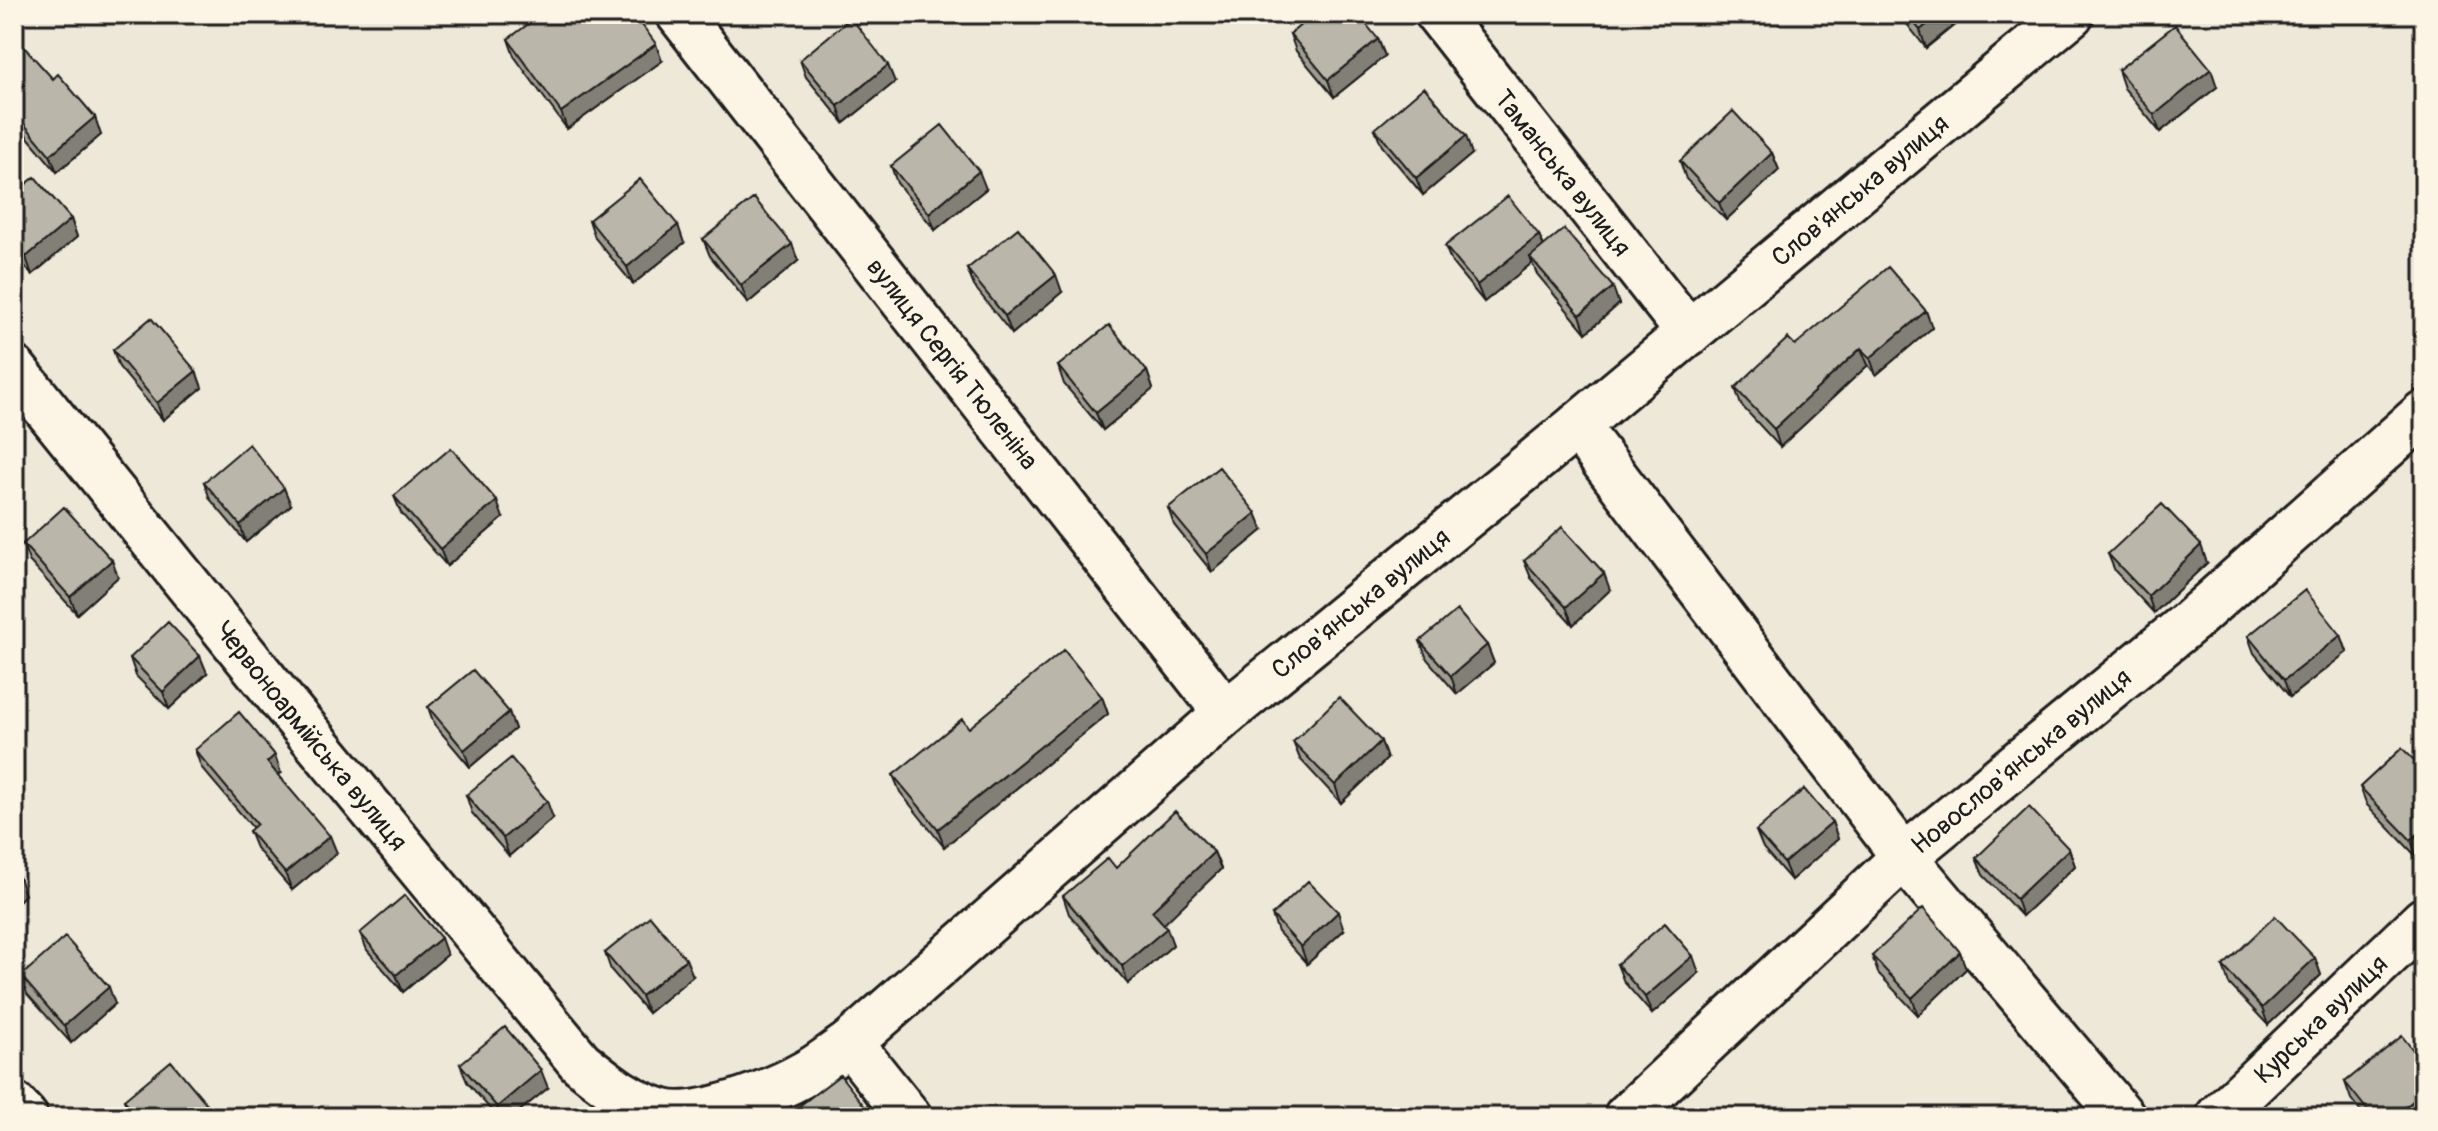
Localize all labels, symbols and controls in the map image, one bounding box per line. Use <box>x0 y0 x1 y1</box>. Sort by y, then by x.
street label: Таманська вулиця <box>1487 84 1637 263</box>
street label: Слов'янська вулиця <box>1765 108 1955 274</box>
street label: вулиця Сергія Тюленіна <box>859 252 1045 476</box>
street label: Слов'янська вулиця <box>1265 522 1457 686</box>
street label: Червоноармійська вулиця <box>207 615 414 857</box>
street label: Новослов'янська вулиця <box>1905 662 2138 861</box>
street label: Курська вулиця <box>2248 948 2395 1091</box>

